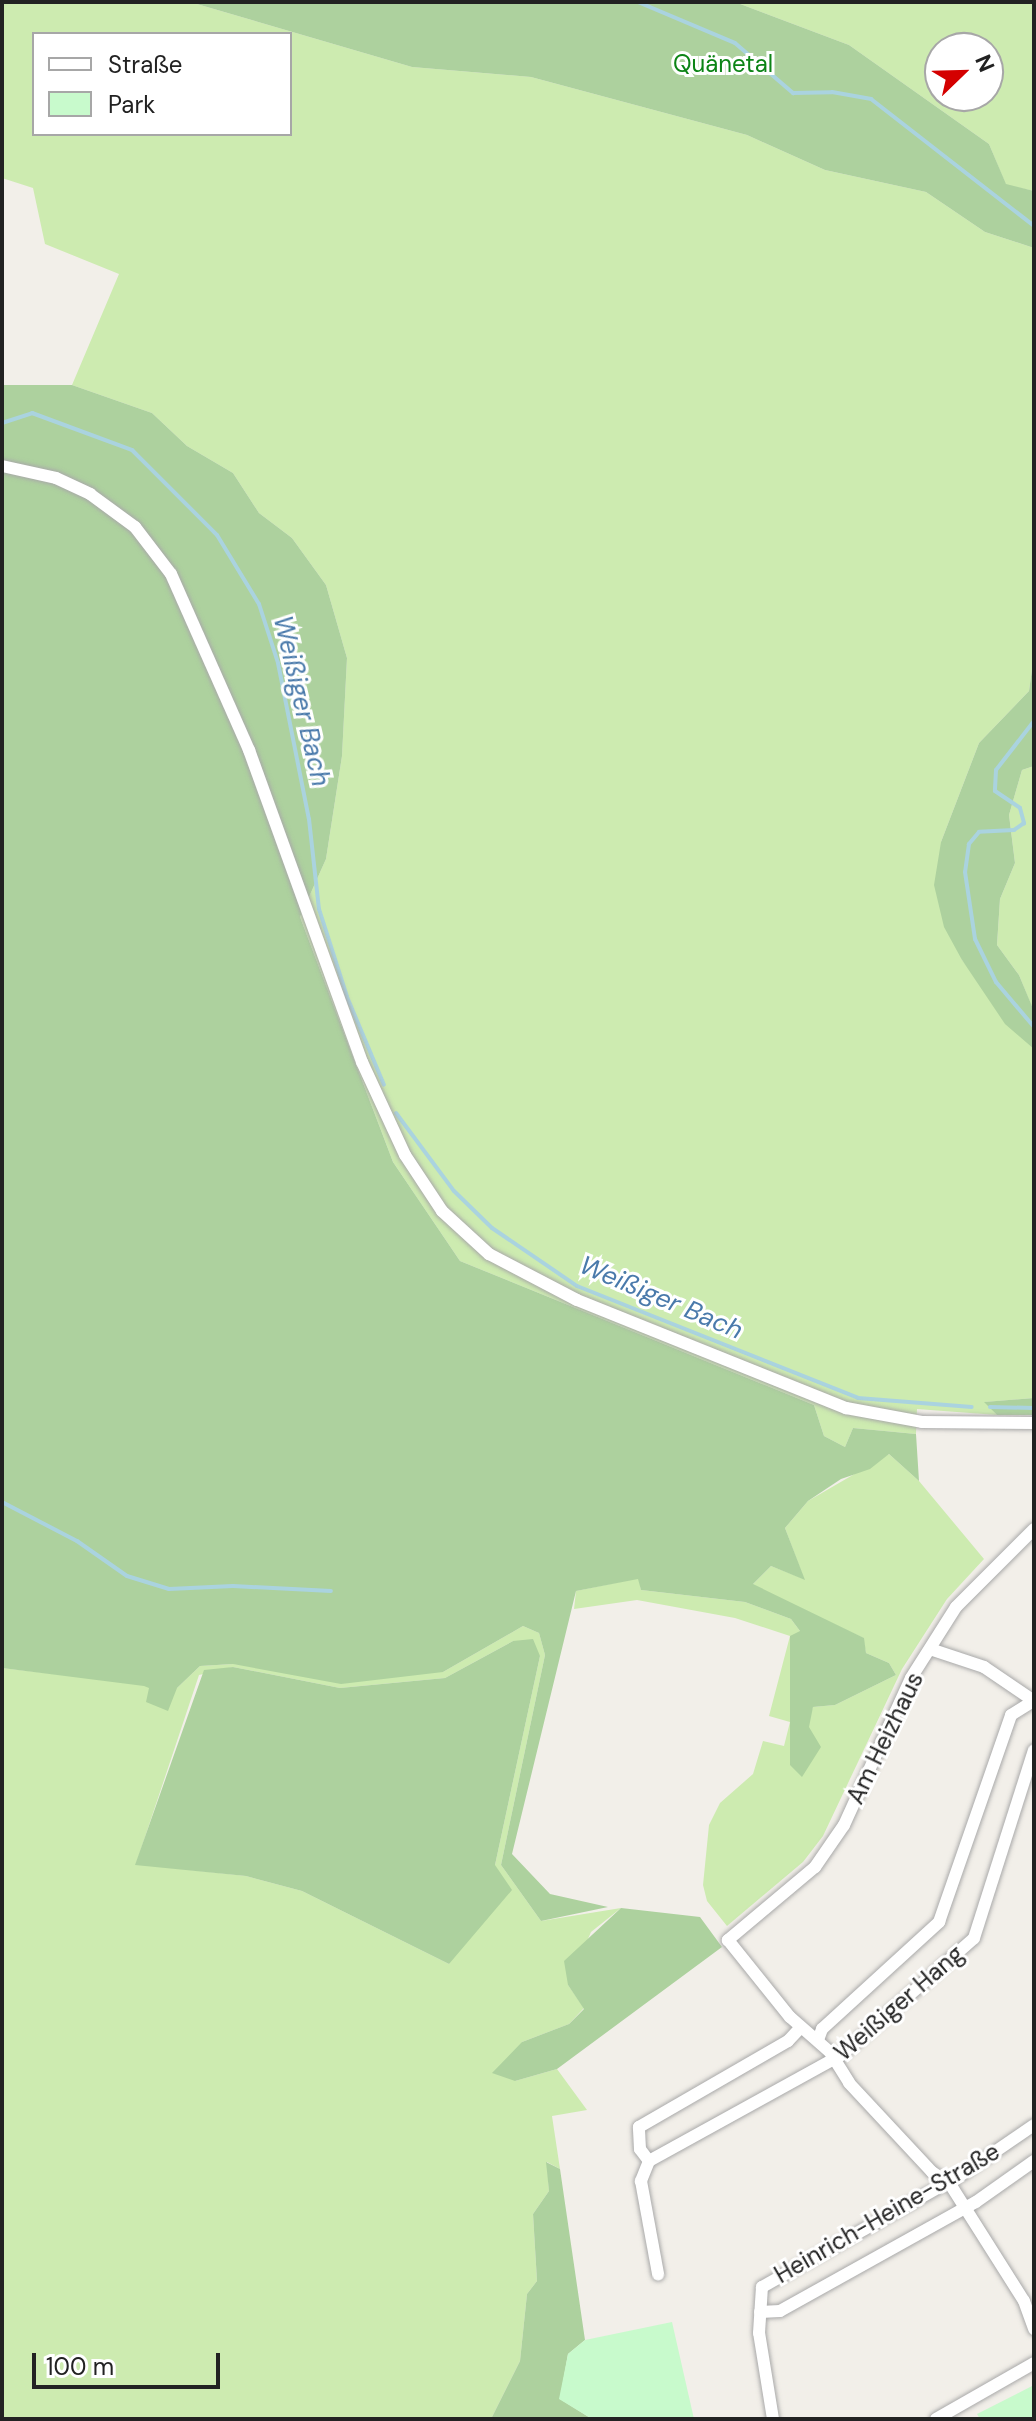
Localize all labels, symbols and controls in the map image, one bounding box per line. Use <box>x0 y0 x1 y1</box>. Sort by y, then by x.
legend <box>32 32 292 136</box>
north arrow <box>924 32 1004 112</box>
text: Straße <box>108 49 182 80</box>
park label: Quänetal <box>673 50 773 78</box>
text: N <box>968 50 1001 76</box>
text: Park <box>108 89 155 120</box>
water label: Weißiger Bach <box>266 613 336 789</box>
water label: Weißiger Bach <box>575 1250 747 1346</box>
street label: Am Heizhaus <box>841 1667 929 1809</box>
street label: Weißiger Hang <box>829 1939 969 2067</box>
street label: Heinrich-Heine-Straße <box>769 2137 1005 2289</box>
scale bar <box>36 2337 224 2387</box>
text: 100 m <box>46 2351 114 2382</box>

